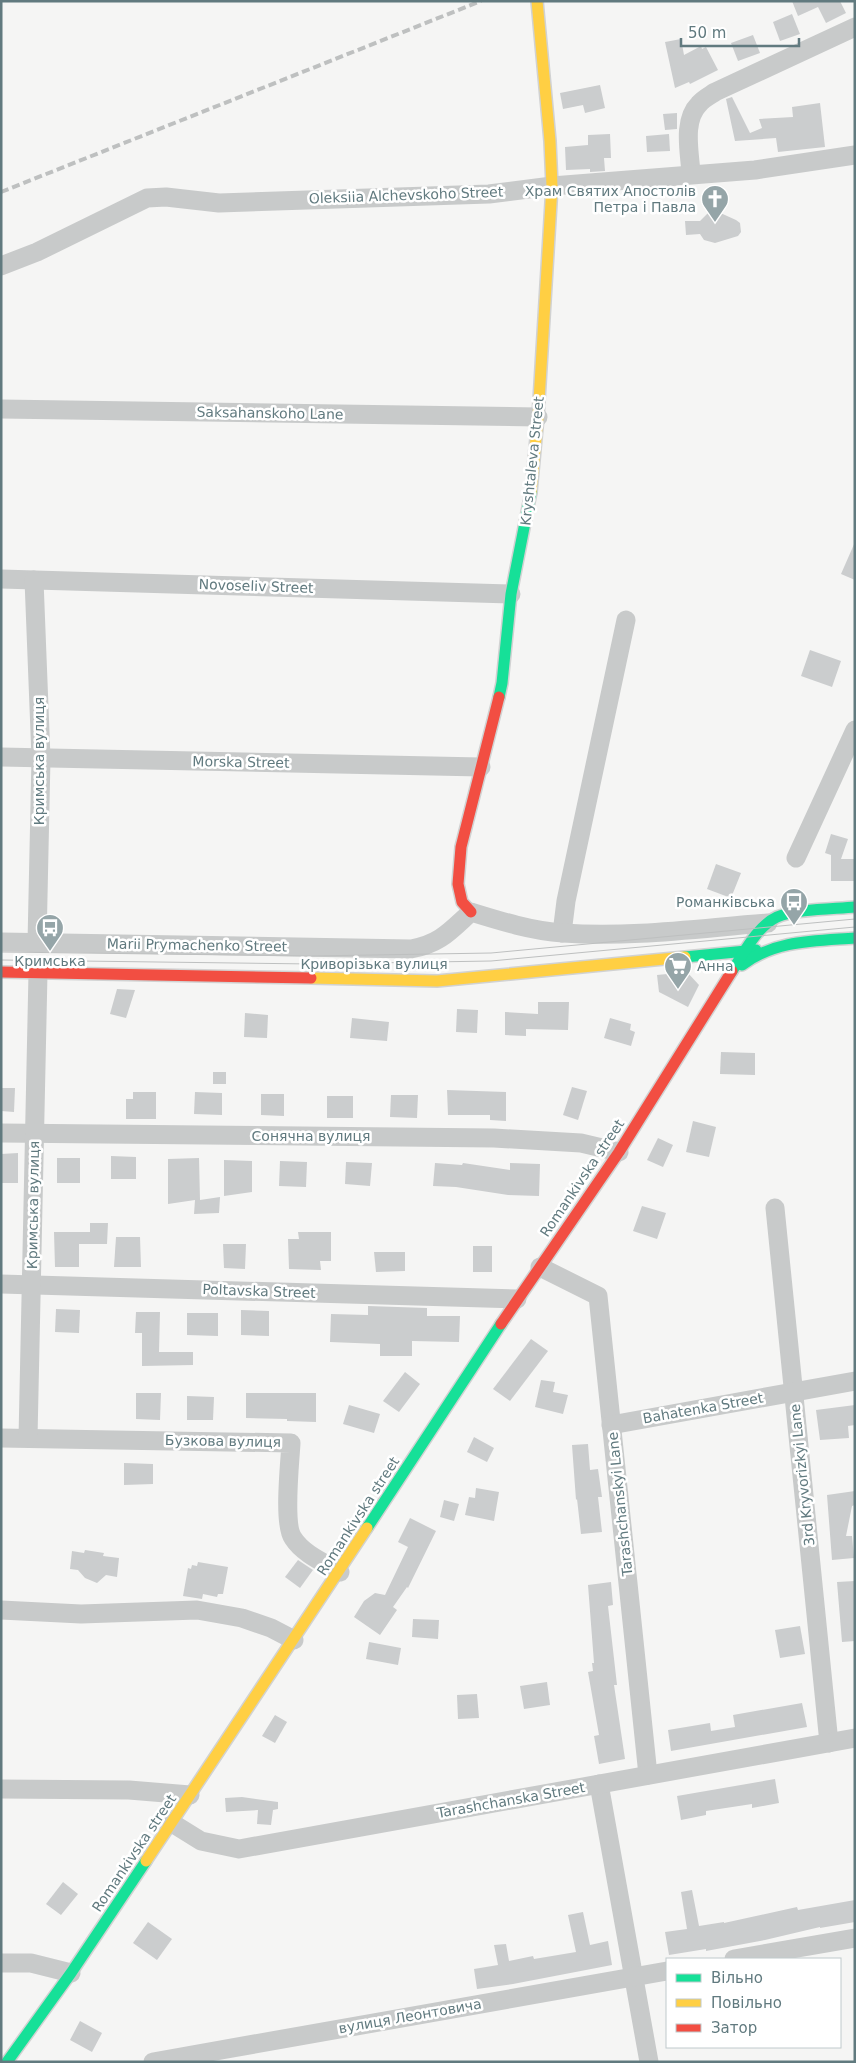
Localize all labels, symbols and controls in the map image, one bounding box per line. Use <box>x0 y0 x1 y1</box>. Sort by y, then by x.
scale bar <box>681 15 798 47</box>
text: 50 m <box>688 24 726 42</box>
place label: Храм Святих Апостолів Петра і Павла <box>525 183 696 215</box>
street label: Oleksiia Alchevskoho Street <box>308 184 504 206</box>
church icon: Храм Святих Апостолів Петра і Павла <box>700 184 730 223</box>
street label: Kryshtaleva Street <box>517 395 547 526</box>
street label: Saksahanskoho Lane <box>196 404 344 422</box>
street label: Novoseliv Street <box>198 576 314 596</box>
street label: Кримська вулиця <box>31 697 47 825</box>
street label: Morska Street <box>192 753 290 771</box>
bus stop icon: Романківська <box>779 887 809 926</box>
place label: Романківська <box>676 894 775 910</box>
bus stop icon: Кримська <box>35 913 65 952</box>
street label: Marii Prymachenko Street <box>107 935 288 955</box>
supermarket icon: Анна <box>663 951 693 990</box>
place label: Кримська <box>14 953 86 969</box>
street label: Криворізька вулиця <box>300 956 448 972</box>
place label: Анна <box>697 958 733 974</box>
street label: Romankivska street <box>537 1116 628 1240</box>
street label: Сонячна вулиця <box>252 1128 370 1144</box>
street label: Кримська вулиця <box>24 1141 42 1269</box>
street label: Poltavska Street <box>202 1281 316 1301</box>
street label: Bahatenka Street <box>642 1389 765 1426</box>
street label: 3rd Kryvorizkyi Lane <box>787 1403 817 1547</box>
street label: Tarashchanskyi Lane <box>604 1431 636 1578</box>
street label: Бузкова вулиця <box>165 1432 281 1450</box>
street label: Romankivska street <box>314 1453 403 1578</box>
street label: Tarashchanska Street <box>435 1779 587 1821</box>
street label: Romankivska street <box>89 1791 180 1915</box>
legend <box>666 1958 841 2048</box>
text: Вільно <box>711 1969 763 1987</box>
text: Повільно <box>711 1994 782 2012</box>
street label: вулиця Леонтовича <box>337 1996 483 2036</box>
text: Затор <box>711 2019 757 2037</box>

